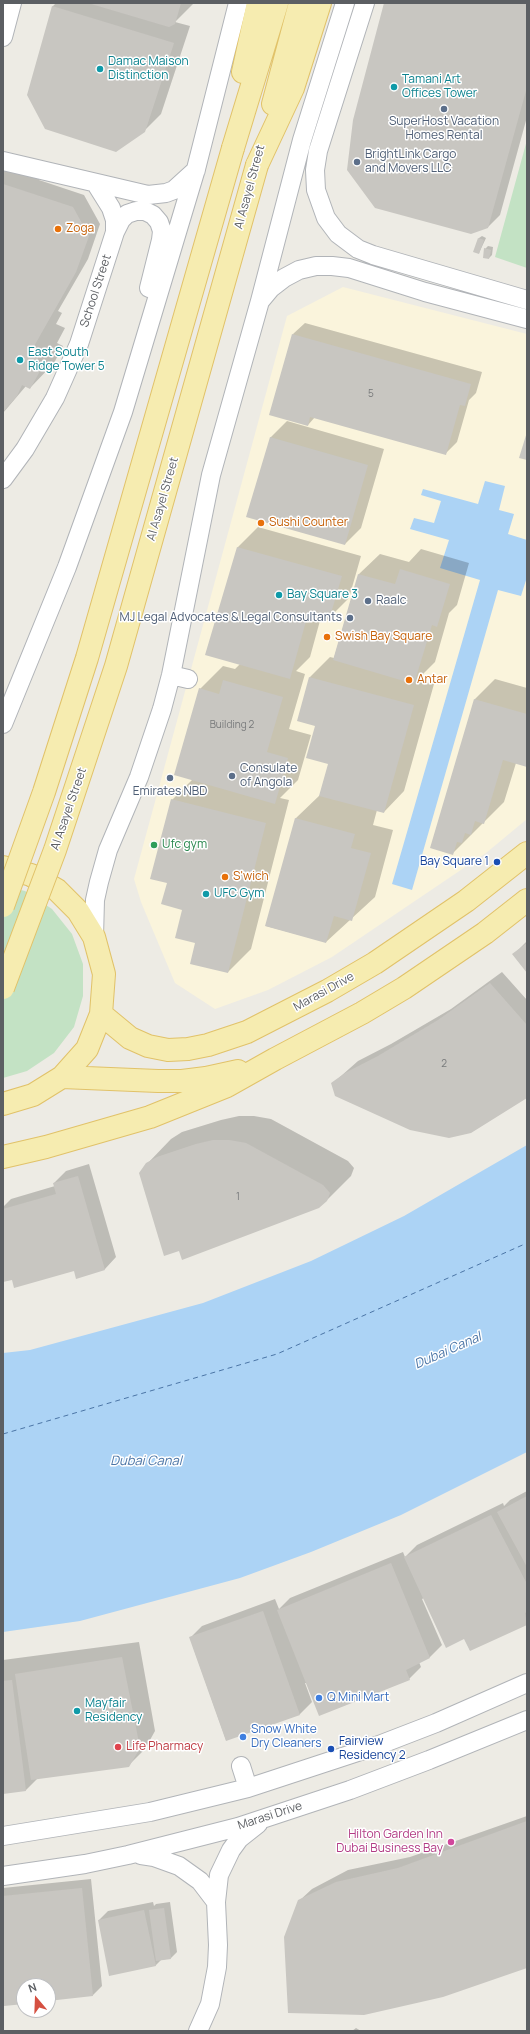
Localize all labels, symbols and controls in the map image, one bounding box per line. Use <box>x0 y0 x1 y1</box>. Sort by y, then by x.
place label: Damac Maison Distinction <box>108 55 189 83</box>
marker: Damac Maison Distinction <box>95 64 105 74</box>
place label: Tamani Art Offices Tower <box>402 73 477 101</box>
marker: Tamani Art Offices Tower <box>389 82 399 92</box>
marker: SuperHost Vacation Homes Rental <box>439 104 449 114</box>
place label: SuperHost Vacation Homes Rental <box>389 115 499 143</box>
street label: Al Asayel Street <box>232 143 268 231</box>
place label: BrightLink Cargo and Movers LLC <box>365 148 456 176</box>
marker: BrightLink Cargo and Movers LLC <box>352 157 362 167</box>
place label: Zoga <box>66 222 94 236</box>
marker: Zoga <box>53 224 63 234</box>
street label: School Street <box>77 253 115 329</box>
place label: East South Ridge Tower 5 <box>28 346 105 374</box>
marker: East South Ridge Tower 5 <box>15 355 25 365</box>
house number: 5 <box>368 388 374 400</box>
street label: Al Asayel Street <box>144 455 182 543</box>
place label: Sushi Counter <box>269 516 348 530</box>
marker: Sushi Counter <box>256 518 266 528</box>
place label: Bay Square 3 <box>287 588 358 602</box>
marker: Bay Square 3 <box>274 590 284 600</box>
place label: Raalc <box>376 594 406 608</box>
marker: Raalc <box>363 596 373 606</box>
place label: MJ Legal Advocates & Legal Consultants <box>120 611 342 625</box>
marker: MJ Legal Advocates & Legal Consultants <box>345 613 355 623</box>
place label: Swish Bay Square <box>335 630 432 644</box>
marker: Swish Bay Square <box>322 632 332 642</box>
place label: Antar <box>417 673 448 687</box>
marker: Antar <box>404 675 414 685</box>
house number: Building 2 <box>210 719 254 731</box>
place label: Consulate of Angola <box>240 762 297 790</box>
street label: Al Asayel Street <box>48 766 90 852</box>
marker: Consulate of Angola <box>227 771 237 781</box>
marker: Emirates NBD <box>165 773 175 783</box>
place label: Emirates NBD <box>133 785 207 799</box>
place label: Ufc gym <box>162 838 207 852</box>
marker: Ufc gym <box>149 840 159 850</box>
place label: Bay Square 1 <box>420 855 489 869</box>
marker: Bay Square 1 <box>492 857 502 867</box>
place label: S'wich <box>233 870 269 884</box>
marker: S'wich <box>220 872 230 882</box>
place label: UFC Gym <box>214 887 264 901</box>
marker: UFC Gym <box>201 889 211 899</box>
street label: Marasi Drive <box>291 969 357 1015</box>
house number: 2 <box>441 1058 447 1070</box>
house number: 1 <box>236 1191 240 1203</box>
water label: Dubai Canal <box>412 1329 484 1373</box>
water label: Dubai Canal <box>110 1453 182 1469</box>
place label: Q Mini Mart <box>327 1691 389 1705</box>
marker: Q Mini Mart <box>314 1693 324 1703</box>
place label: Mayfair Residency <box>85 1697 142 1725</box>
marker: Mayfair Residency <box>72 1706 82 1716</box>
place label: Snow White Dry Cleaners <box>251 1723 321 1751</box>
marker: Snow White Dry Cleaners <box>238 1732 248 1742</box>
place label: Fairview Residency 2 <box>339 1735 406 1763</box>
place label: Life Pharmacy <box>126 1740 203 1754</box>
marker: Life Pharmacy <box>113 1742 123 1752</box>
marker: Fairview Residency 2 <box>326 1744 336 1754</box>
street label: Marasi Drive <box>236 1799 304 1833</box>
place label: Hilton Garden Inn Dubai Business Bay <box>336 1828 443 1856</box>
marker: Hilton Garden Inn Dubai Business Bay <box>446 1837 456 1847</box>
north arrow <box>16 1978 56 2018</box>
text: N <box>26 1979 38 1996</box>

